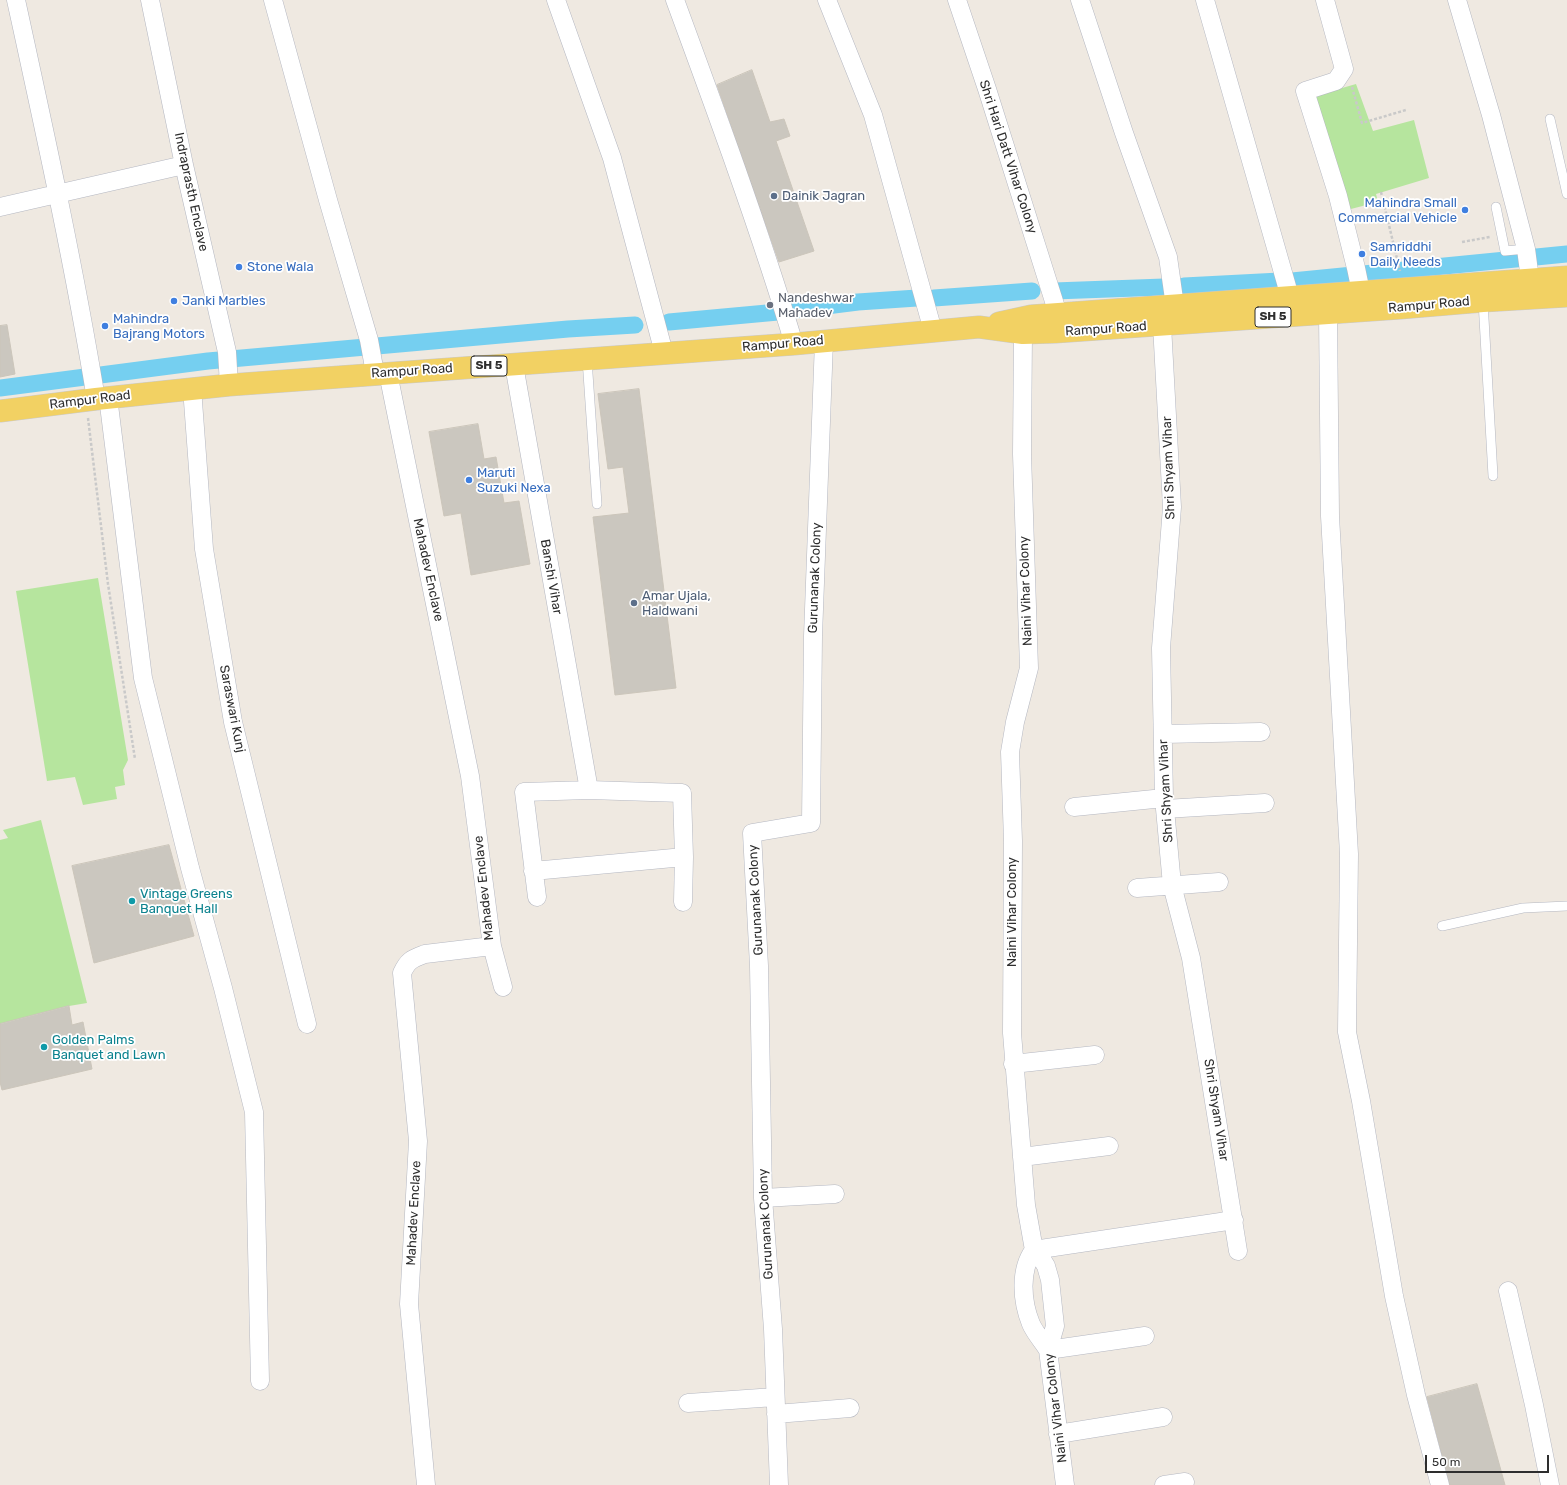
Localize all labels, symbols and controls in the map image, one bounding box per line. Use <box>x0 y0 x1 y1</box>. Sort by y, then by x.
street label: Shri Hari Datt Vihar Colony <box>976 78 1040 236</box>
street label: Indraprasth Enclave <box>171 131 211 253</box>
place label: Dainik Jagran <box>782 188 865 204</box>
marker: Dainik Jagran <box>769 191 779 201</box>
place label: Mahindra Small Commercial Vehicle <box>1338 195 1457 226</box>
marker: Mahindra Small Commercial Vehicle <box>1460 205 1470 215</box>
place label: Samriddhi Daily Needs <box>1370 239 1441 270</box>
marker: Samriddhi Daily Needs <box>1357 249 1367 259</box>
place label: Stone Wala <box>247 259 314 275</box>
marker: Stone Wala <box>234 262 244 272</box>
place label: Nandeshwar Mahadev <box>778 290 854 321</box>
place label: Janki Marbles <box>182 293 266 309</box>
street label: Rampur Road <box>1388 294 1470 316</box>
marker: Janki Marbles <box>169 296 179 306</box>
marker: Nandeshwar Mahadev <box>765 300 775 310</box>
road number: SH 5 <box>1255 307 1291 327</box>
place label: Mahindra Bajrang Motors <box>113 311 205 342</box>
street label: Rampur Road <box>1065 318 1147 340</box>
marker: Mahindra Bajrang Motors <box>100 321 110 331</box>
street label: Rampur Road <box>742 333 824 355</box>
road number: SH 5 <box>471 356 507 376</box>
street label: Rampur Road <box>371 360 453 382</box>
street label: Rampur Road <box>48 387 132 413</box>
street label: Shri Shyam Vihar <box>1159 416 1179 520</box>
place label: Maruti Suzuki Nexa <box>477 465 551 496</box>
marker: Maruti Suzuki Nexa <box>464 475 474 485</box>
street label: Mahadev Enclave <box>409 517 447 623</box>
street label: Gurunanak Colony <box>805 522 825 634</box>
street label: Naini Vihar Colony <box>1016 536 1036 646</box>
street label: Banshi Vihar <box>537 538 565 616</box>
place label: Amar Ujala, Haldwani <box>642 588 711 619</box>
marker: Amar Ujala, Haldwani <box>629 598 639 608</box>
street label: Saraswari Kunj <box>216 664 248 754</box>
street label: Shri Shyam Vihar <box>1156 739 1176 843</box>
street label: Mahadev Enclave <box>471 835 497 941</box>
street label: Gurunanak Colony <box>745 844 767 956</box>
street label: Naini Vihar Colony <box>1004 857 1020 967</box>
place label: Vintage Greens Banquet Hall <box>140 886 233 917</box>
marker: Vintage Greens Banquet Hall <box>127 896 137 906</box>
place label: Golden Palms Banquet and Lawn <box>52 1032 166 1063</box>
marker: Golden Palms Banquet and Lawn <box>39 1042 49 1052</box>
street label: Shri Shyam Vihar <box>1200 1058 1232 1162</box>
street label: Mahadev Enclave <box>403 1160 425 1266</box>
street label: Gurunanak Colony <box>755 1168 777 1280</box>
street label: Naini Vihar Colony <box>1042 1352 1070 1464</box>
scale bar <box>1427 1447 1551 1473</box>
text: 50 m <box>1432 1455 1460 1469</box>

